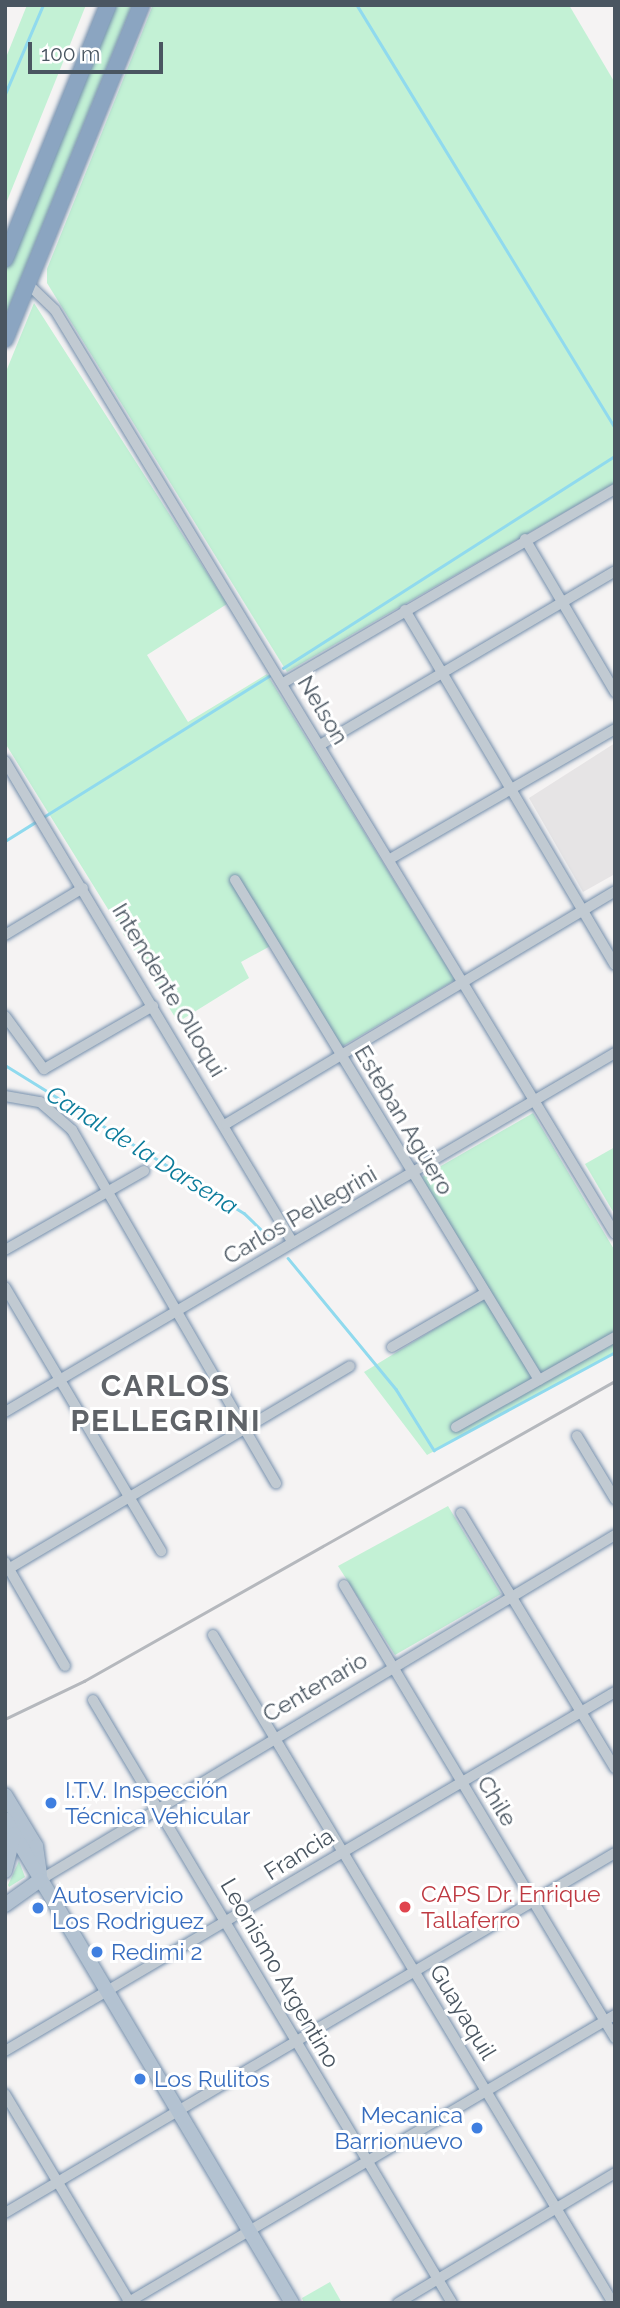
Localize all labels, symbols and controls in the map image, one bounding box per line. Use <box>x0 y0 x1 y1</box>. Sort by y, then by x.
scale bar <box>32 28 166 72</box>
text: 100 m <box>41 41 100 66</box>
street label: Nelson <box>292 671 354 749</box>
street label: Intendente Olloqui <box>106 898 232 1082</box>
street label: Esteban Agüero <box>348 1040 460 1200</box>
water label: Canal de la Darsena <box>41 1079 243 1221</box>
street label: Carlos Pellegrini <box>218 1160 382 1270</box>
district label: CARLOS PELLEGRINI <box>72 1368 260 1438</box>
street label: Centenario <box>258 1646 372 1728</box>
street label: Chile <box>471 1771 523 1831</box>
place label: I.T.V. Inspección Técnica Vehicular <box>65 1776 251 1830</box>
marker: I.T.V. Inspección Técnica Vehicular <box>43 1795 59 1811</box>
street label: Francia <box>259 1822 339 1886</box>
street label: Leonismo Argentino <box>214 1873 346 2073</box>
place label: CAPS Dr. Enrique Tallaferro <box>421 1880 600 1934</box>
place label: Autoservicio Los Rodriguez <box>52 1881 204 1935</box>
marker: CAPS Dr. Enrique Tallaferro <box>395 1897 415 1917</box>
marker: Autoservicio Los Rodriguez <box>30 1900 46 1916</box>
place label: Redimi 2 <box>111 1938 202 1966</box>
marker: Redimi 2 <box>89 1944 105 1960</box>
street label: Guayaquil <box>424 1959 502 2065</box>
place label: Los Rulitos <box>154 2065 270 2093</box>
marker: Los Rulitos <box>132 2071 148 2087</box>
place label: Mecanica Barrionuevo <box>335 2101 463 2155</box>
marker: Mecanica Barrionuevo <box>469 2120 485 2136</box>

